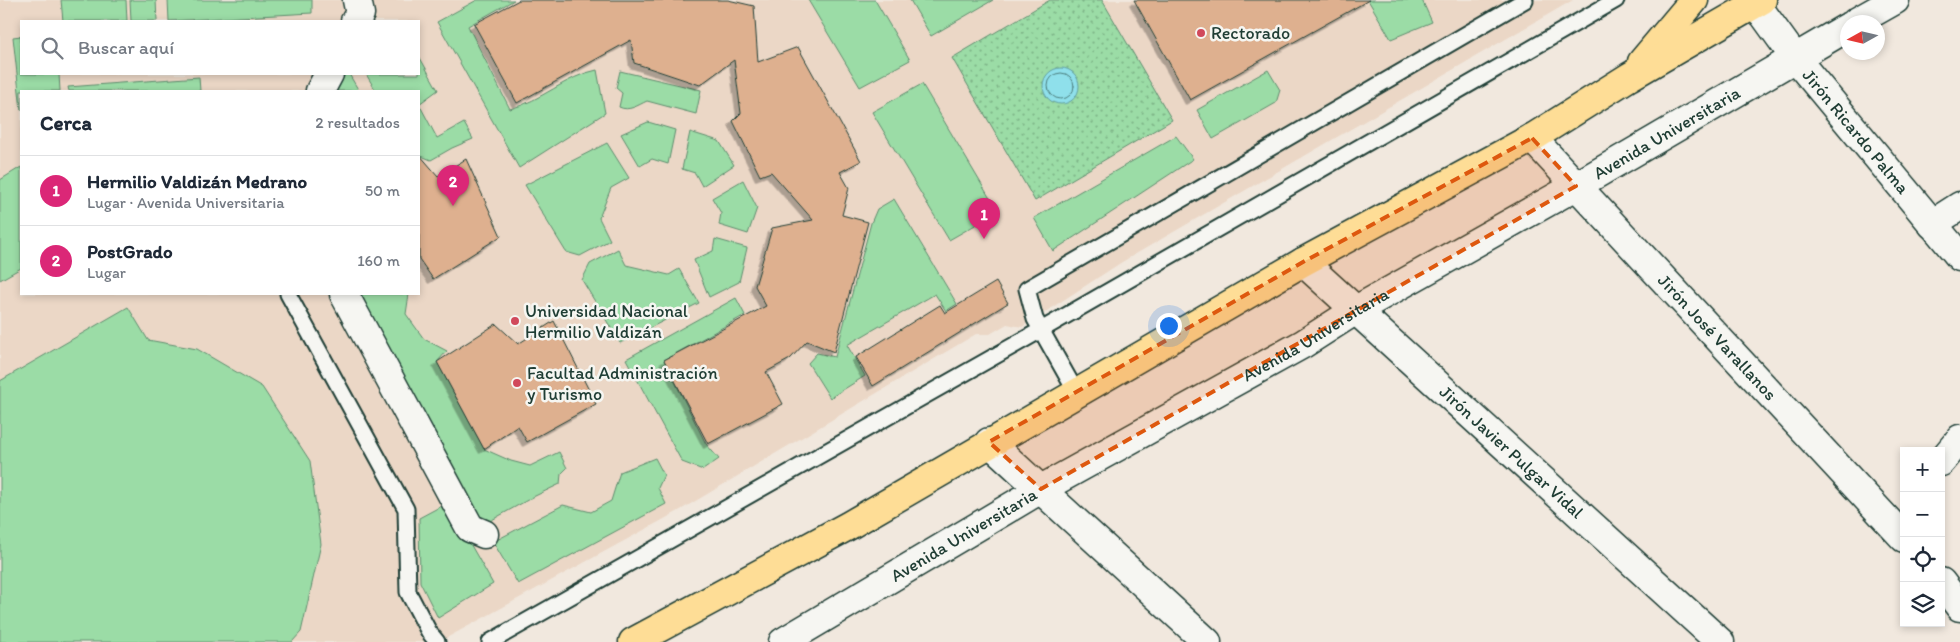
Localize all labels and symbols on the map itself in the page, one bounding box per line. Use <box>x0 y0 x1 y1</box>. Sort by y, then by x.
north arrow <box>1840 15 1885 60</box>
place label: Rectorado <box>1211 22 1290 44</box>
marker: Rectorado <box>1195 27 1207 39</box>
street label: Jirón Ricardo Palma <box>1798 64 1915 199</box>
street label: Avenida Universitaria <box>1589 81 1745 184</box>
pin: 2 <box>437 165 469 206</box>
pin: 1 <box>968 198 1000 239</box>
street label: Jirón José Varallanos <box>1653 269 1781 405</box>
street label: Avenida Universitaria <box>1239 283 1393 386</box>
place label: Universidad Nacional Hermilio Valdizán <box>525 300 688 343</box>
your location <box>1156 313 1182 339</box>
marker: Universidad Nacional Hermilio Valdizán <box>509 315 521 327</box>
place label: Facultad Administración y Turismo <box>527 362 718 405</box>
marker: Facultad Administración y Turismo <box>511 377 523 389</box>
street label: Jirón Javier Pulgar Vidal <box>1435 381 1588 523</box>
street label: Avenida Universitaria <box>887 483 1041 587</box>

